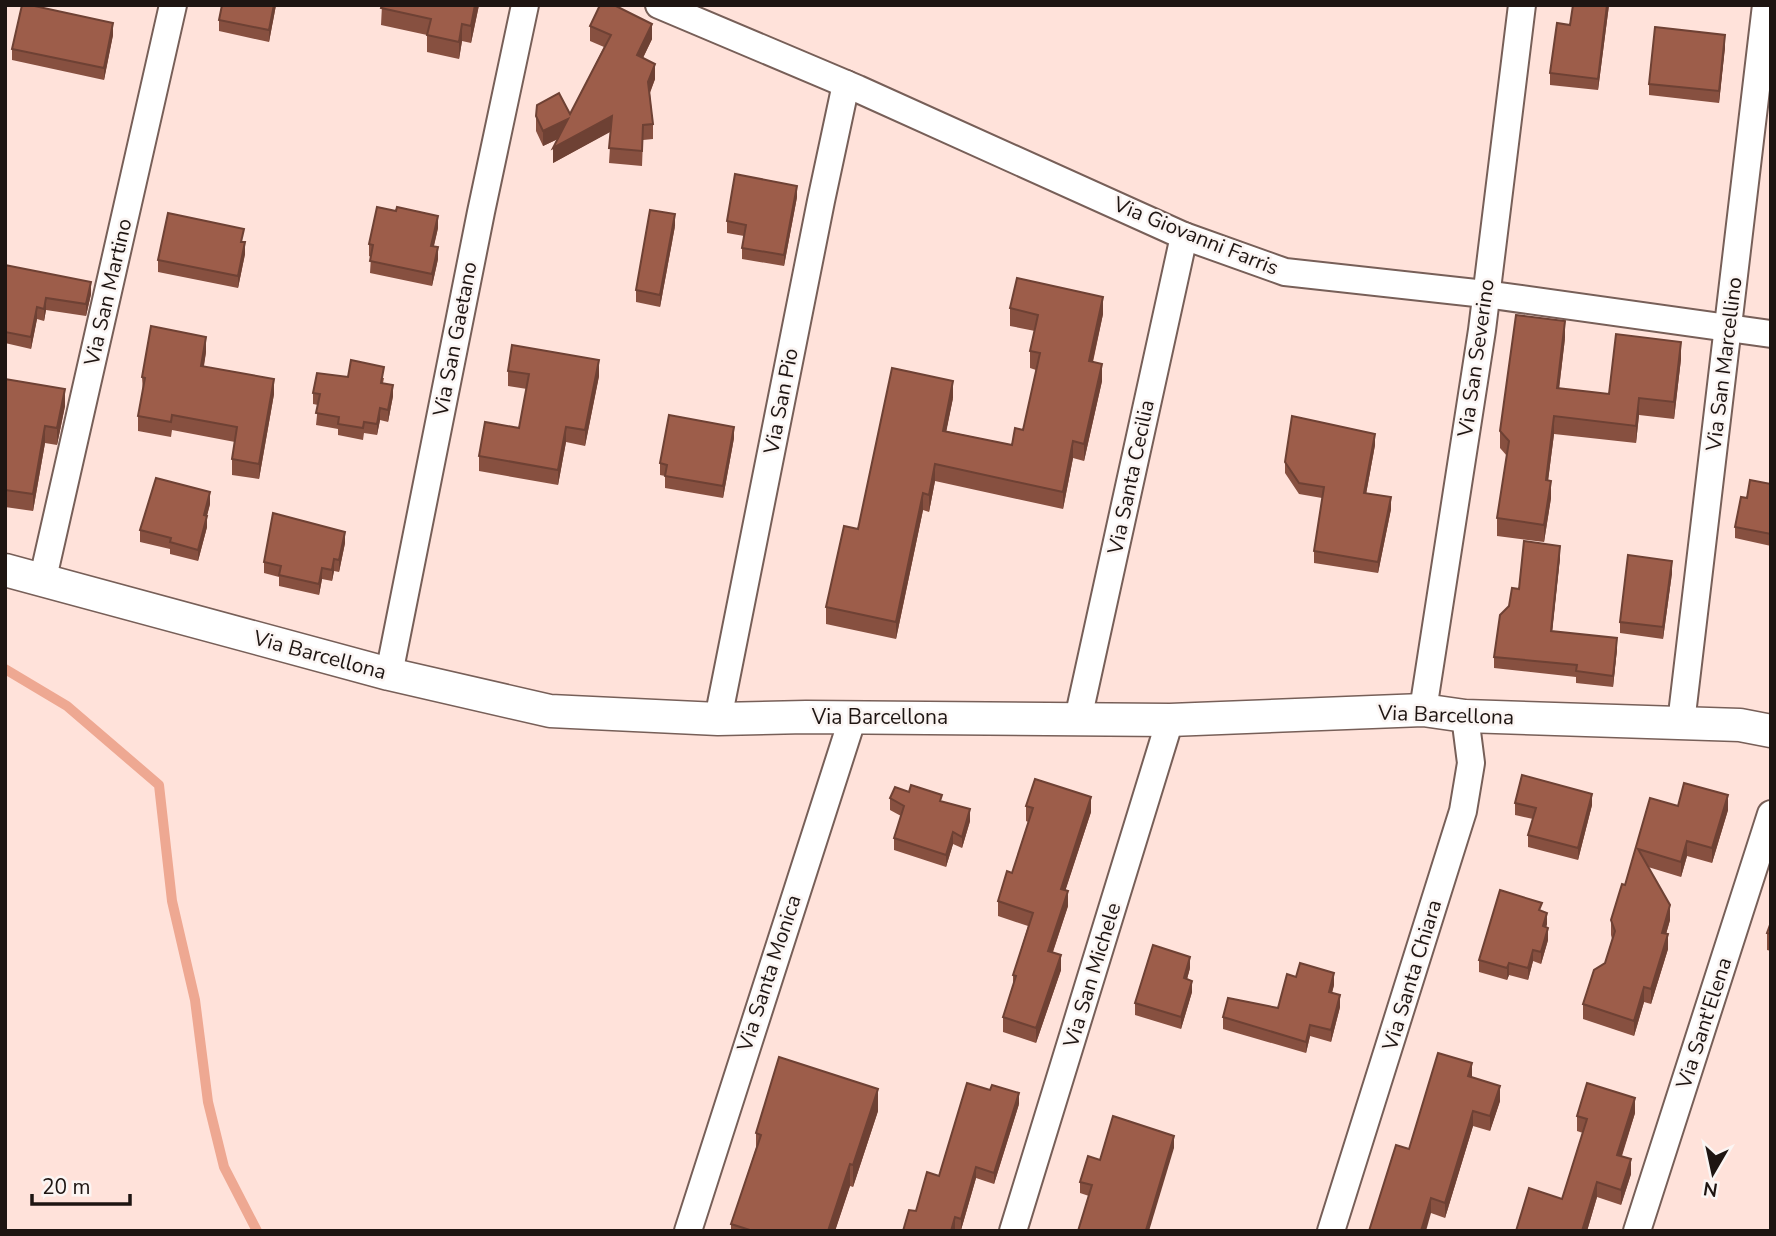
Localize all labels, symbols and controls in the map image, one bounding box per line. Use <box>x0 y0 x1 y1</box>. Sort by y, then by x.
street label: Via Giovanni Farris <box>1108 190 1283 282</box>
street label: Via San Martino <box>77 216 139 369</box>
street label: Via San Gaetano <box>426 259 484 420</box>
street label: Via San Marcellino <box>1699 275 1749 454</box>
street label: Via San Severino <box>1451 277 1501 440</box>
street label: Via San Pio <box>757 346 805 457</box>
street label: Via Santa Cecilia <box>1101 397 1161 558</box>
street label: Via Barcellona <box>250 624 389 686</box>
street label: Via Barcellona <box>1376 699 1515 731</box>
street label: Via Barcellona <box>811 703 948 731</box>
street label: Via Santa Monica <box>730 891 807 1056</box>
street label: Via Santa Chiara <box>1375 896 1448 1055</box>
street label: Via San Michele <box>1056 899 1127 1052</box>
street label: Via Sant'Elena <box>1669 954 1738 1093</box>
north arrow <box>1678 1138 1748 1208</box>
scale bar <box>32 1162 130 1206</box>
text: 20 m <box>42 1173 91 1201</box>
text: N <box>1701 1175 1720 1203</box>

